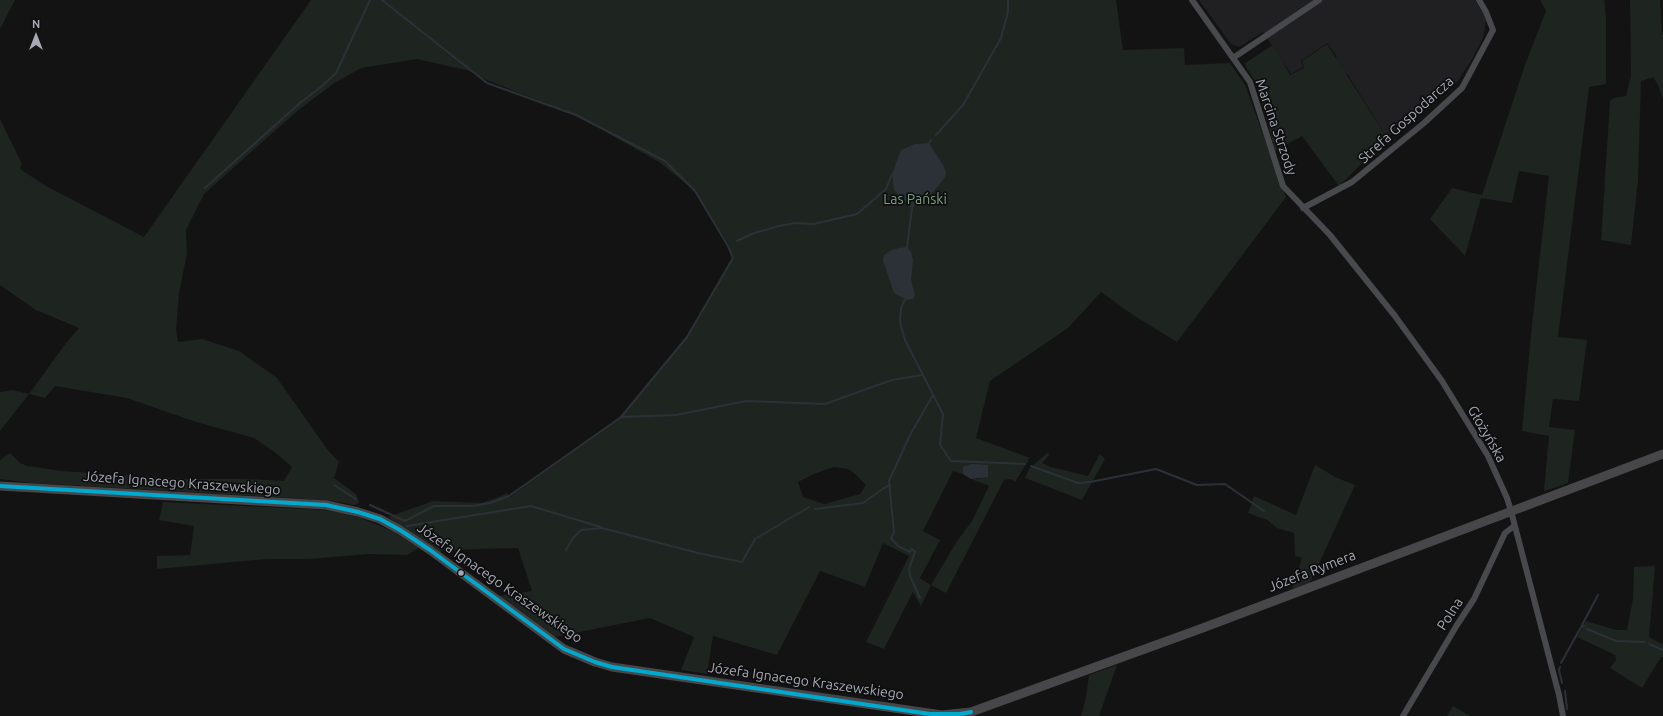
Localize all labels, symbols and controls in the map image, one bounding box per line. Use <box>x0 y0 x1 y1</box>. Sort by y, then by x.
north arrow <box>16 16 56 56</box>
text: N <box>32 18 40 30</box>
street label: Strefa Gospodarcza <box>1355 73 1457 167</box>
street label: Marcina Strzody <box>1252 77 1300 177</box>
park label: Las Pański <box>883 191 947 207</box>
street label: Głożyńska <box>1464 403 1510 465</box>
street label: Józefa Ignacego Kraszewskiego <box>83 468 281 498</box>
street label: Józefa Ignacego Kraszewskiego <box>414 519 586 647</box>
street label: Józefa Rymera <box>1266 547 1358 595</box>
unlabelled marker <box>456 568 466 578</box>
street label: Polna <box>1433 595 1467 633</box>
street label: Józefa Ignacego Kraszewskiego <box>707 659 905 703</box>

